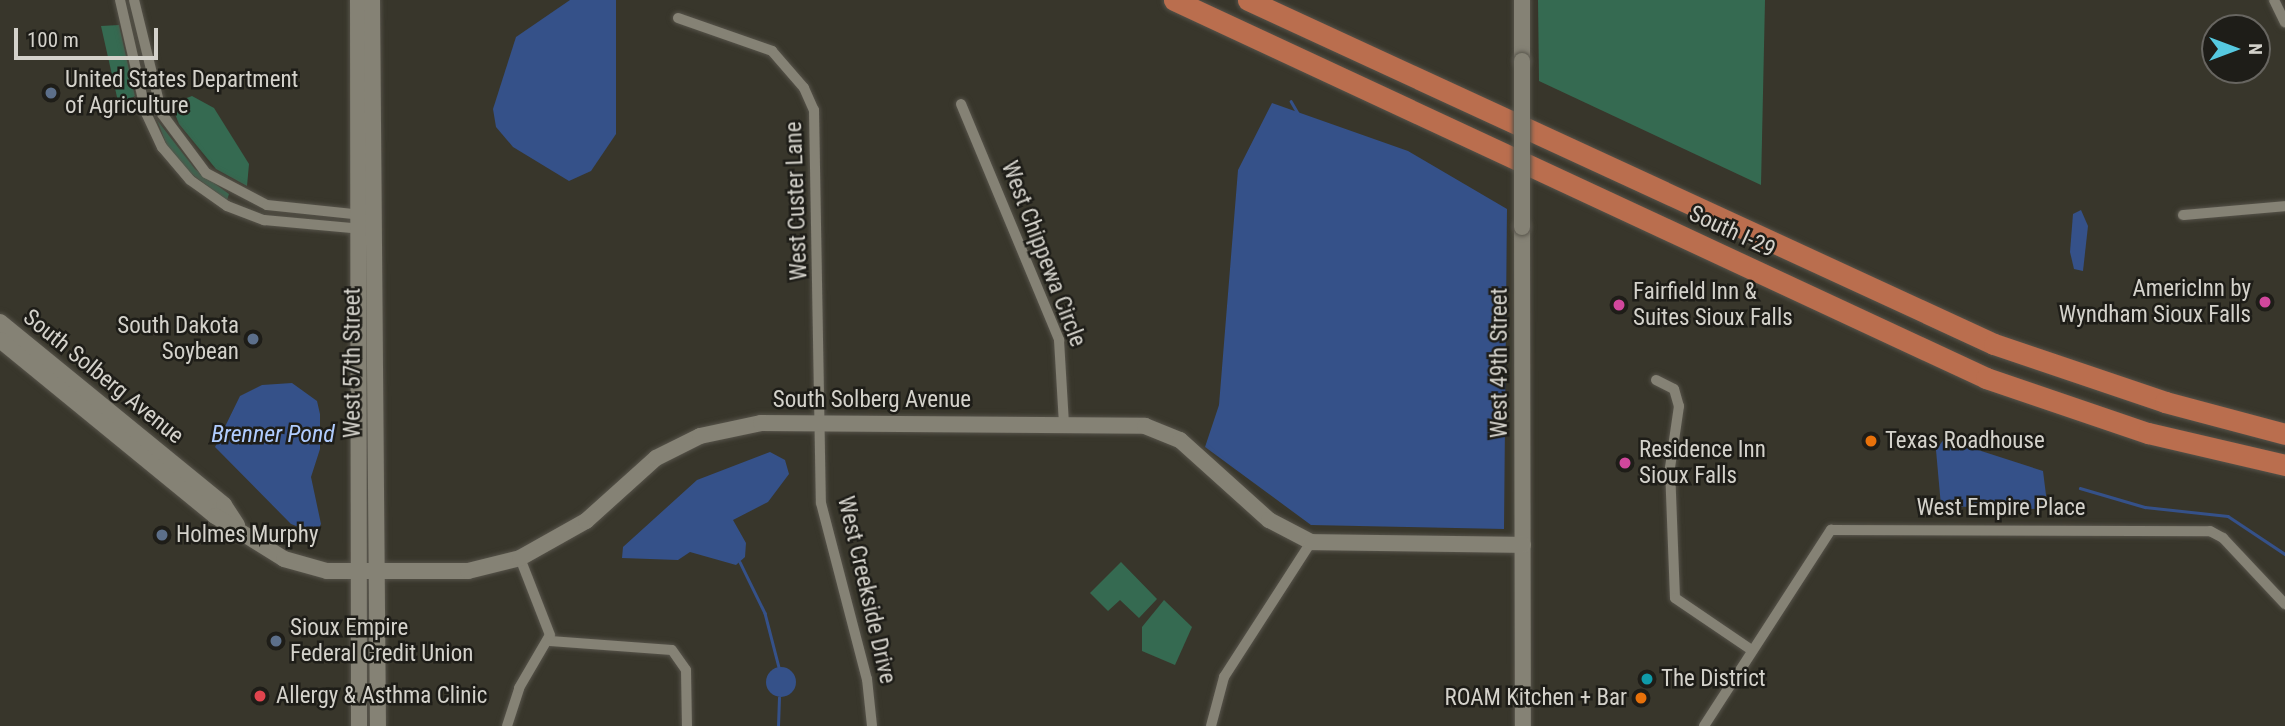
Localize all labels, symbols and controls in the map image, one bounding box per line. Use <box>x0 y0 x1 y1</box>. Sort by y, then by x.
scale bar <box>18 14 161 58</box>
north arrow <box>2201 14 2271 84</box>
text: 100 m <box>27 28 79 52</box>
text: N <box>2244 43 2267 55</box>
place label: United States Department of Agriculture <box>65 66 298 120</box>
marker: United States Department of Agriculture <box>43 85 59 101</box>
street label: West Custer Lane <box>780 121 814 281</box>
street label: West Chippewa Circle <box>995 157 1091 351</box>
street label: South I-29 <box>1685 200 1779 264</box>
place label: AmericInn by Wyndham Sioux Falls <box>2059 275 2251 329</box>
place label: Fairfield Inn & Suites Sioux Falls <box>1633 278 1793 332</box>
street label: West 57th Street <box>339 288 367 438</box>
street label: West 49th Street <box>1486 288 1514 438</box>
marker: AmericInn by Wyndham Sioux Falls <box>2257 294 2273 310</box>
marker: Fairfield Inn & Suites Sioux Falls <box>1611 297 1627 313</box>
street label: South Solberg Avenue <box>17 304 189 450</box>
place label: South Dakota Soybean <box>117 312 239 366</box>
marker: South Dakota Soybean <box>245 331 261 347</box>
street label: South Solberg Avenue <box>773 386 971 414</box>
water label: Brenner Pond <box>211 421 335 449</box>
place label: Texas Roadhouse <box>1885 427 2045 455</box>
marker: Texas Roadhouse <box>1863 433 1879 449</box>
place label: Residence Inn Sioux Falls <box>1639 436 1766 490</box>
marker: Residence Inn Sioux Falls <box>1617 455 1633 471</box>
street label: West Creekside Drive <box>831 494 901 686</box>
street label: West Empire Place <box>1916 494 2086 522</box>
place label: Holmes Murphy <box>176 521 318 549</box>
marker: Holmes Murphy <box>154 527 170 543</box>
place label: Sioux Empire Federal Credit Union <box>290 614 473 668</box>
marker: Sioux Empire Federal Credit Union <box>268 633 284 649</box>
place label: The District <box>1661 665 1766 693</box>
marker: The District <box>1639 671 1655 687</box>
place label: Allergy & Asthma Clinic <box>276 682 487 710</box>
place label: ROAM Kitchen + Bar <box>1444 684 1627 712</box>
marker: Allergy & Asthma Clinic <box>250 686 270 706</box>
marker: ROAM Kitchen + Bar <box>1633 690 1649 706</box>

